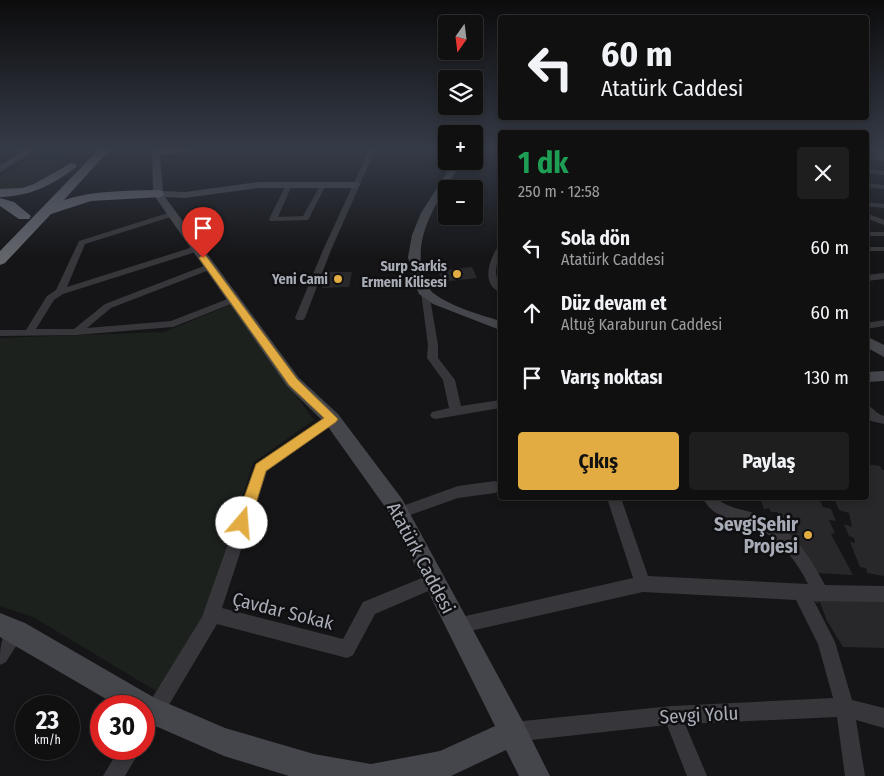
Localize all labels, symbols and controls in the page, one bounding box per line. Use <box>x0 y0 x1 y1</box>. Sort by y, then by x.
north arrow <box>438 15 482 60</box>
map controls <box>438 15 483 225</box>
text: 60 m <box>601 33 672 75</box>
icon: left <box>518 35 583 100</box>
button: layers <box>438 70 483 115</box>
text: Atatürk Caddesi <box>601 75 743 102</box>
button: + <box>438 125 483 170</box>
text: 1 dk <box>518 145 569 181</box>
button: close <box>797 147 849 199</box>
button: − <box>438 180 483 225</box>
text: 250 m · 12:58 <box>518 182 600 201</box>
pin <box>182 207 224 258</box>
icon: arrive <box>189 214 217 242</box>
text: Sola dön <box>561 227 630 250</box>
icon: left <box>518 234 546 262</box>
text: 60 m <box>811 236 849 259</box>
text: Atatürk Caddesi <box>561 250 665 269</box>
place label: Surp Sarkis Ermeni Kilisesi <box>362 258 447 291</box>
marker: Surp Sarkis Ermeni Kilisesi <box>451 268 463 280</box>
place label: Yeni Cami <box>271 271 328 288</box>
marker: Yeni Cami <box>332 273 344 285</box>
text: Düz devam et <box>561 292 667 315</box>
icon: ahead <box>518 299 546 327</box>
text: 60 m <box>811 301 849 324</box>
text: Altuğ Karaburun Caddesi <box>561 315 722 334</box>
icon: arrive <box>518 364 546 392</box>
text: Varış noktası <box>561 366 663 389</box>
text: 130 m <box>804 366 849 389</box>
button: Çıkış <box>518 432 679 490</box>
button: Paylaş <box>689 432 849 490</box>
position arrow <box>215 496 267 548</box>
street label: Atatürk Caddesi <box>382 498 460 618</box>
place label: SevgiŞehir Projesi <box>714 513 799 558</box>
marker: SevgiŞehir Projesi <box>802 529 814 541</box>
street label: Çavdar Sokak <box>230 587 336 635</box>
speed limit sign: 30 <box>90 695 155 760</box>
street label: Sevgi Yolu <box>659 701 739 729</box>
text: 23 <box>36 706 59 736</box>
text: km/h <box>34 733 61 747</box>

